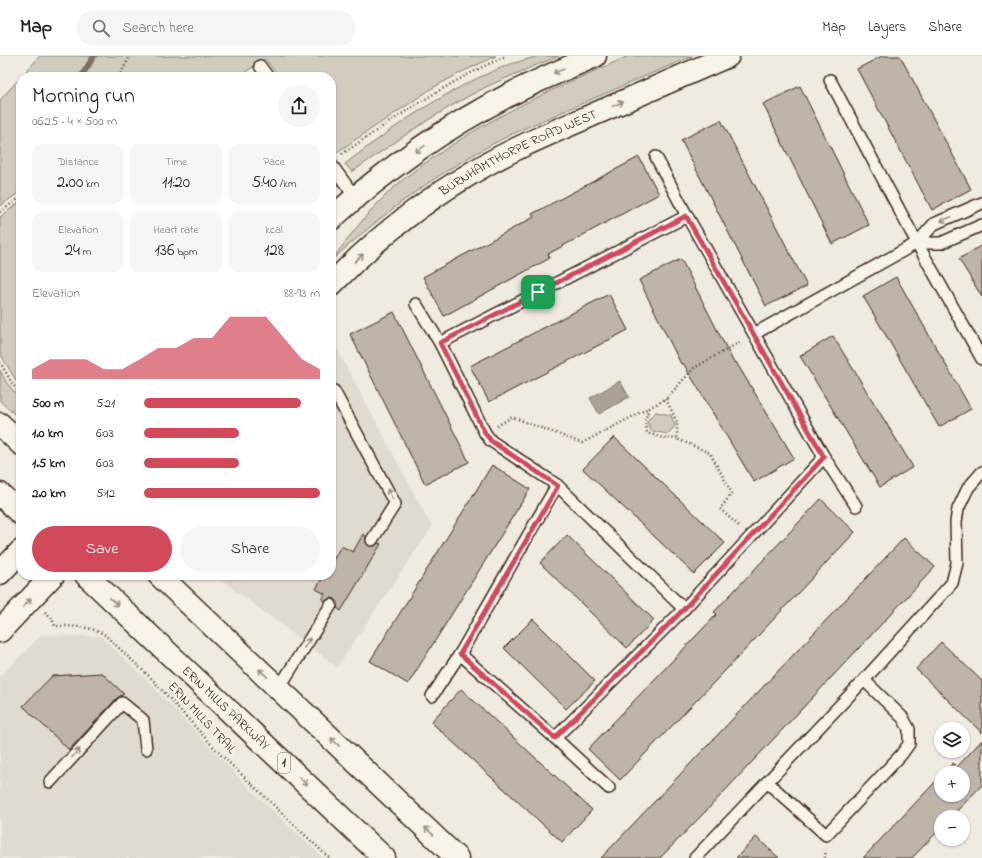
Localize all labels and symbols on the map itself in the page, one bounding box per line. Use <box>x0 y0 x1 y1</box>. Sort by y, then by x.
one-way arrow <box>553 68 565 76</box>
one-way arrow <box>611 100 623 107</box>
street label: BURNHAMTHORPE ROAD WEST <box>434 104 600 201</box>
one-way arrow <box>415 145 426 153</box>
one-way arrow <box>941 216 953 223</box>
one-way arrow <box>354 253 364 263</box>
pin <box>521 275 555 309</box>
one-way arrow <box>385 488 393 500</box>
one-way arrow <box>109 597 119 607</box>
one-way arrow <box>22 598 32 608</box>
one-way arrow <box>303 638 311 649</box>
street label: ERIN MILLS PARKWAY <box>178 662 274 754</box>
one-way arrow <box>258 668 268 678</box>
street label: ERIN MILLS TRAIL <box>163 678 241 759</box>
one-way arrow <box>330 737 340 747</box>
one-way arrow <box>72 748 81 758</box>
road number: 1 <box>278 753 290 773</box>
one-way arrow <box>298 776 308 786</box>
one-way arrow <box>424 826 434 836</box>

